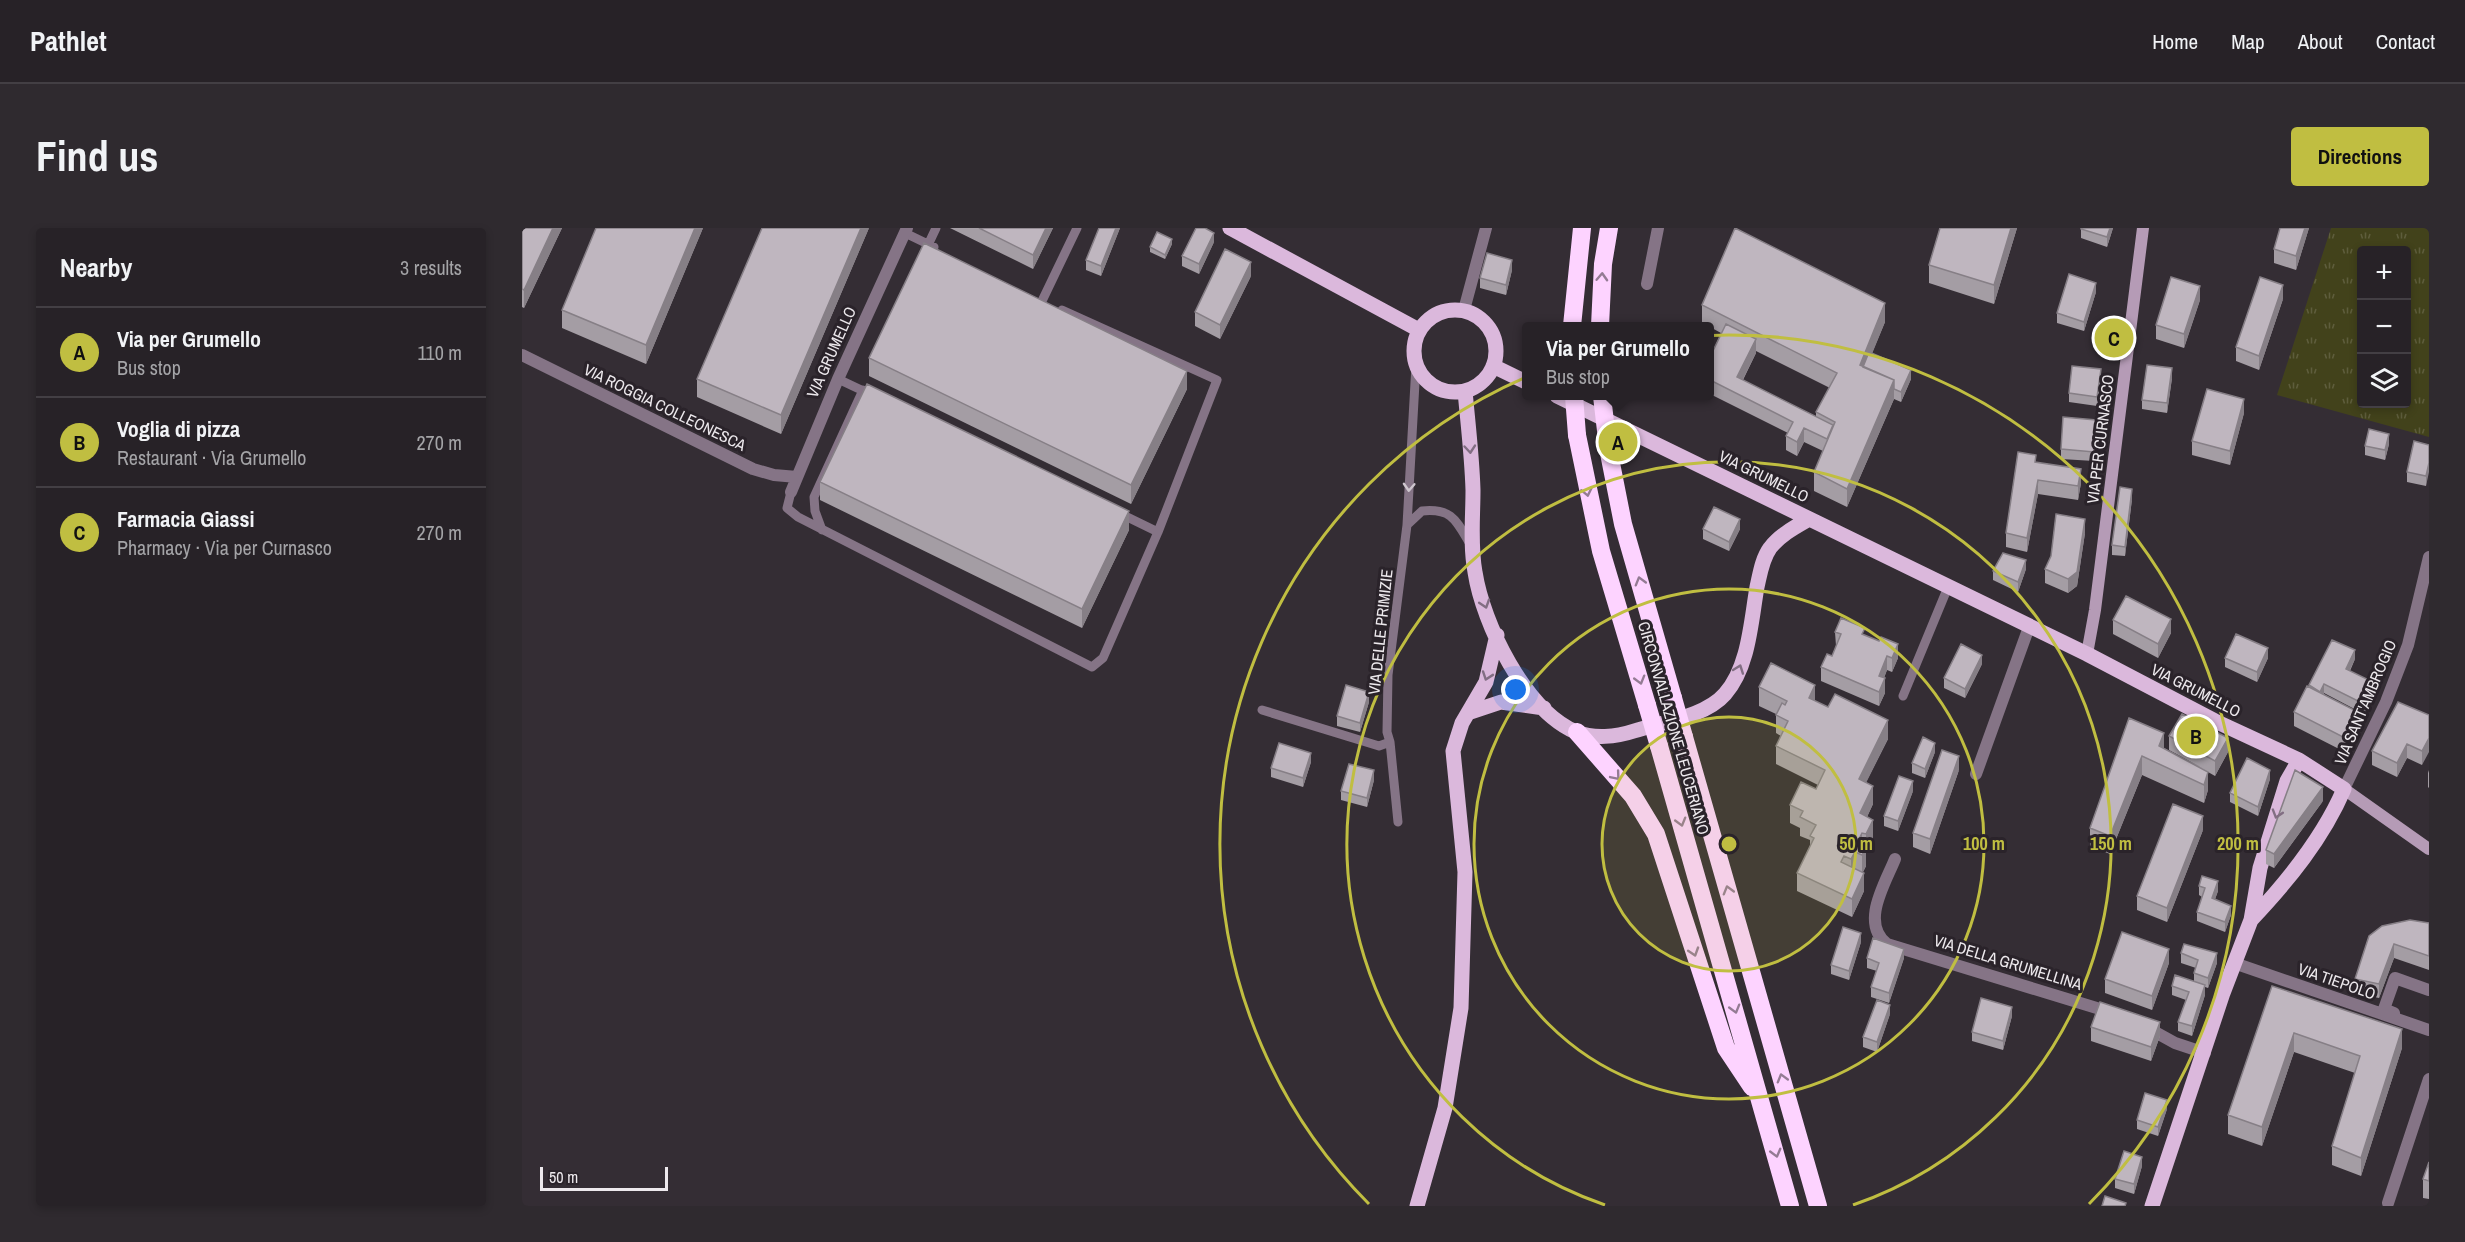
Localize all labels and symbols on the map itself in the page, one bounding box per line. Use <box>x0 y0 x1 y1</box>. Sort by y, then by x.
one-way arrow <box>1596 273 1609 282</box>
street label: VIA GRUMELLO <box>801 303 861 401</box>
pin: C <box>2094 316 2134 360</box>
street label: VIA ROGGIA COLLEONESCA <box>580 358 750 456</box>
street label: VIA PER CURNASCO <box>2081 373 2119 505</box>
pin: A <box>1598 420 1638 464</box>
one-way arrow <box>1463 445 1476 454</box>
street label: VIA GRUMELLO <box>1715 445 1813 507</box>
one-way arrow <box>1403 482 1416 491</box>
one-way arrow <box>1580 487 1593 497</box>
street label: VIA DELLE PRIMIZIE <box>1362 568 1398 696</box>
one-way arrow <box>1634 577 1647 587</box>
one-way arrow <box>1478 598 1490 609</box>
street label: CIRCONVALLAZIONE LEUCERIANO <box>1633 619 1715 837</box>
street label: VIA SANT'AMBROGIO <box>2329 636 2401 768</box>
street label: VIA GRUMELLO <box>2147 658 2245 722</box>
one-way arrow <box>1732 664 1745 674</box>
one-way arrow <box>1482 670 1495 681</box>
your location <box>1501 675 1530 704</box>
one-way arrow <box>1632 675 1645 685</box>
pin: B <box>2176 714 2216 758</box>
one-way arrow <box>1609 769 1620 780</box>
one-way arrow <box>2272 808 2284 819</box>
one-way arrow <box>1674 816 1686 827</box>
text: 50 m <box>1839 831 1873 856</box>
text: 100 m <box>1963 831 2005 856</box>
text: 150 m <box>2090 831 2132 856</box>
text: 200 m <box>2217 831 2259 856</box>
centre of rings <box>1719 834 1739 854</box>
one-way arrow <box>1723 885 1735 896</box>
street label: VIA DELLA GRUMELLINA <box>1931 929 2085 995</box>
one-way arrow <box>1687 946 1700 957</box>
street label: VIA TIEPOLO <box>2295 957 2379 1005</box>
one-way arrow <box>1728 1004 1740 1014</box>
one-way arrow <box>1777 1073 1789 1084</box>
one-way arrow <box>1768 1148 1781 1158</box>
scale bar <box>540 1164 668 1192</box>

